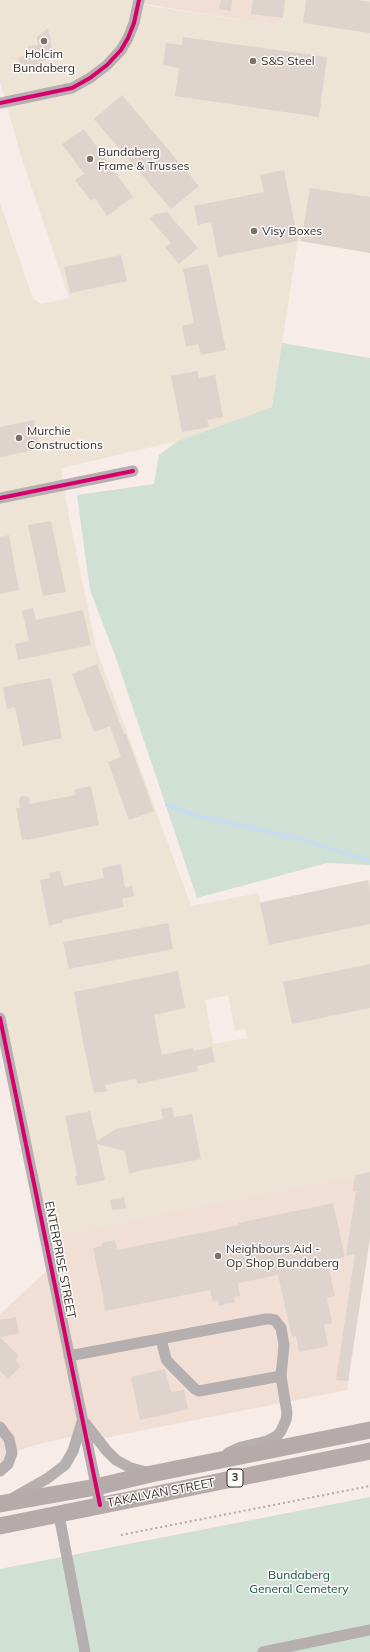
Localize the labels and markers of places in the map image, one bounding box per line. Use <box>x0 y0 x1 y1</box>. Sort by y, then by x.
marker: Holcim Bundaberg <box>39 36 49 46</box>
place label: Holcim Bundaberg <box>13 47 75 75</box>
place label: S&S Steel <box>261 54 315 68</box>
marker: S&S Steel <box>248 56 258 66</box>
place label: Bundaberg Frame & Trusses <box>98 145 189 173</box>
marker: Bundaberg Frame & Trusses <box>85 154 95 164</box>
place label: Visy Boxes <box>262 224 322 238</box>
marker: Visy Boxes <box>249 226 259 236</box>
place label: Murchie Constructions <box>27 424 103 452</box>
marker: Murchie Constructions <box>14 433 24 443</box>
place label: Neighbours Aid - Op Shop Bundaberg <box>226 1242 339 1270</box>
marker: Neighbours Aid - Op Shop Bundaberg <box>213 1251 223 1261</box>

